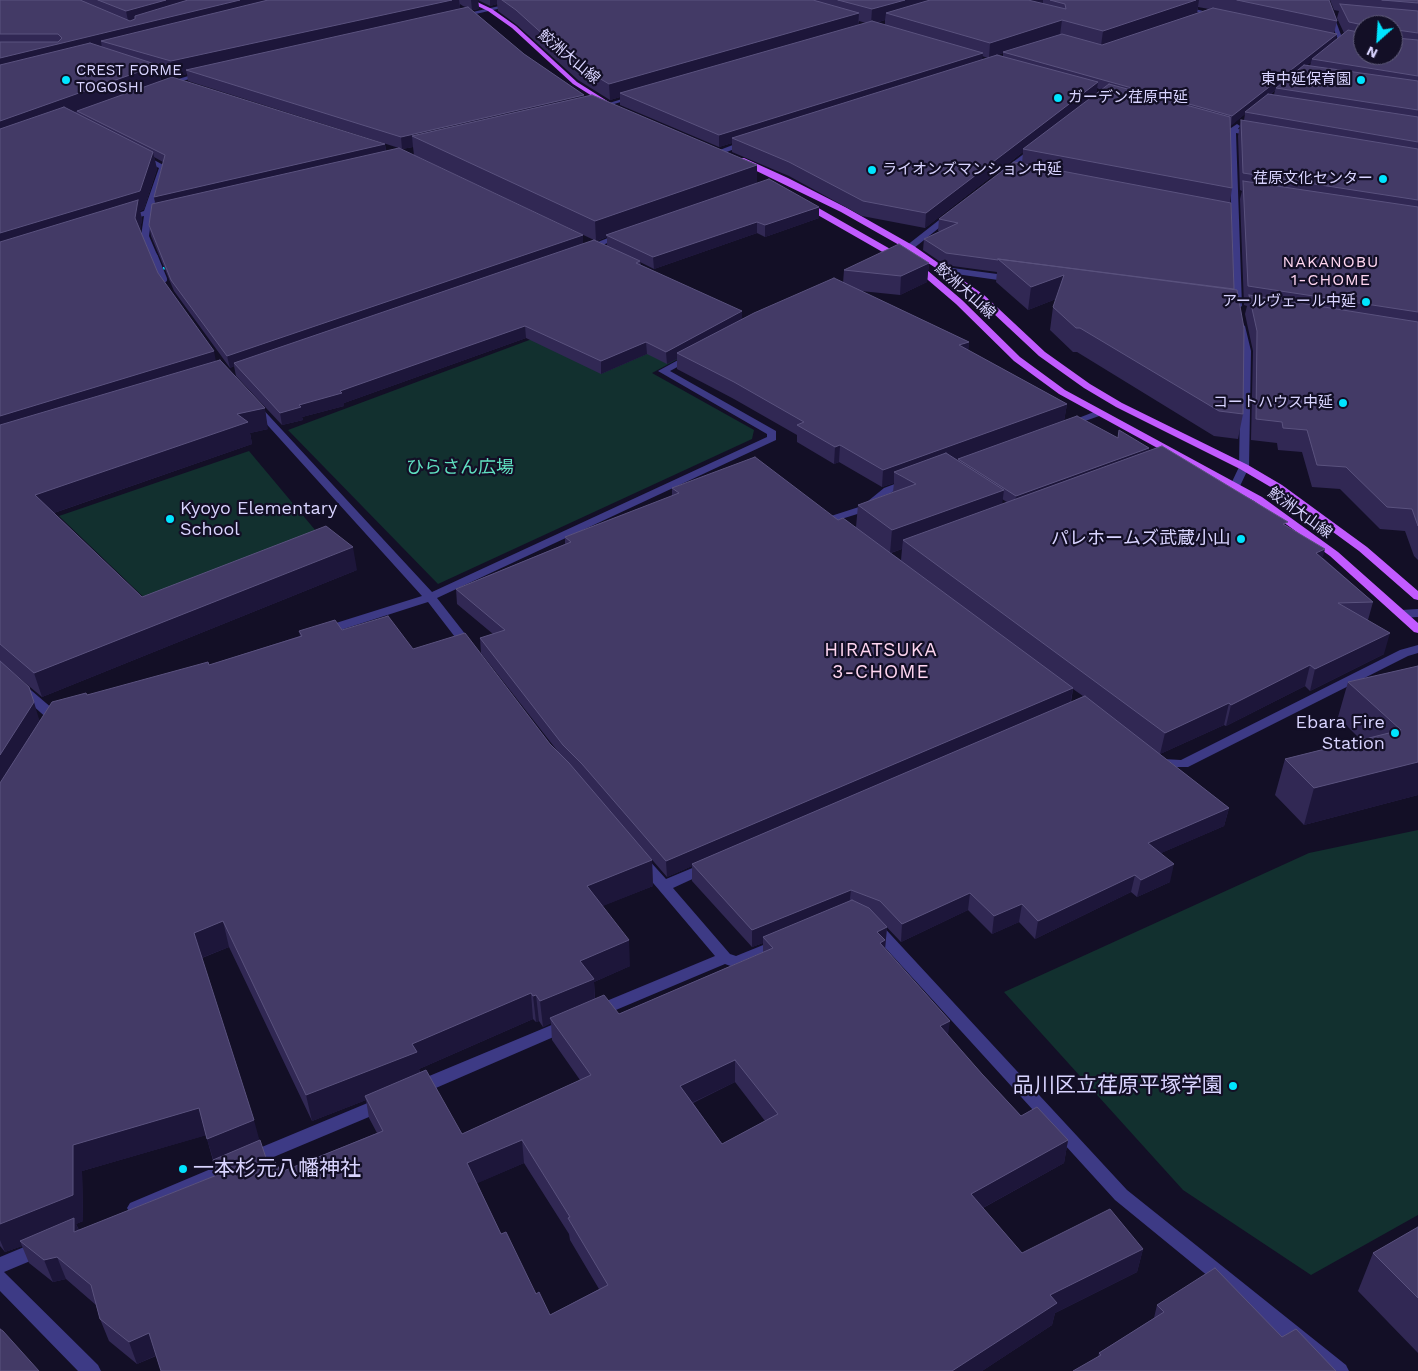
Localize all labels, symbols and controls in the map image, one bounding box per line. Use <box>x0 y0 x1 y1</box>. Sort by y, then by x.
north arrow <box>1353 15 1403 65</box>
street label: 鮫洲大山線 <box>534 26 604 88</box>
text: N <box>1364 43 1380 62</box>
place label: CREST FORME TOGOSHI <box>76 62 182 97</box>
place label: 東中延保育園 <box>1261 71 1351 89</box>
marker: CREST FORME TOGOSHI <box>60 74 72 86</box>
marker: 東中延保育園 <box>1355 74 1367 86</box>
place label: ガーデン荏原中延 <box>1068 89 1188 107</box>
marker: ガーデン荏原中延 <box>1052 92 1064 104</box>
place label: ライオンズマンション中延 <box>882 161 1062 179</box>
marker: ライオンズマンション中延 <box>866 164 878 176</box>
place label: 荏原文化センター <box>1253 170 1373 188</box>
marker: 荏原文化センター <box>1377 173 1389 185</box>
district label: NAKANOBU 1-CHOME <box>1282 252 1380 290</box>
street label: 鮫洲大山線 <box>931 259 999 323</box>
place label: アールヴェール中延 <box>1222 293 1356 311</box>
marker: アールヴェール中延 <box>1360 296 1372 308</box>
place label: コートハウス中延 <box>1213 394 1333 412</box>
marker: コートハウス中延 <box>1337 397 1349 409</box>
park label: ひらさん広場 <box>406 457 514 479</box>
street label: 鮫洲大山線 <box>1264 484 1336 542</box>
place label: Kyoyo Elementary School <box>180 498 337 540</box>
marker: Kyoyo Elementary School <box>164 513 176 525</box>
place label: パレホームズ武蔵小山 <box>1051 528 1231 550</box>
marker: パレホームズ武蔵小山 <box>1235 533 1247 545</box>
district label: HIRATSUKA 3-CHOME <box>823 639 939 683</box>
place label: Ebara Fire Station <box>1295 712 1385 754</box>
marker: Ebara Fire Station <box>1389 727 1401 739</box>
place label: 品川区立荏原平塚学園 <box>1013 1073 1223 1099</box>
marker: 品川区立荏原平塚学園 <box>1227 1080 1239 1092</box>
place label: 一本杉元八幡神社 <box>193 1156 361 1182</box>
marker: 一本杉元八幡神社 <box>177 1163 189 1175</box>

